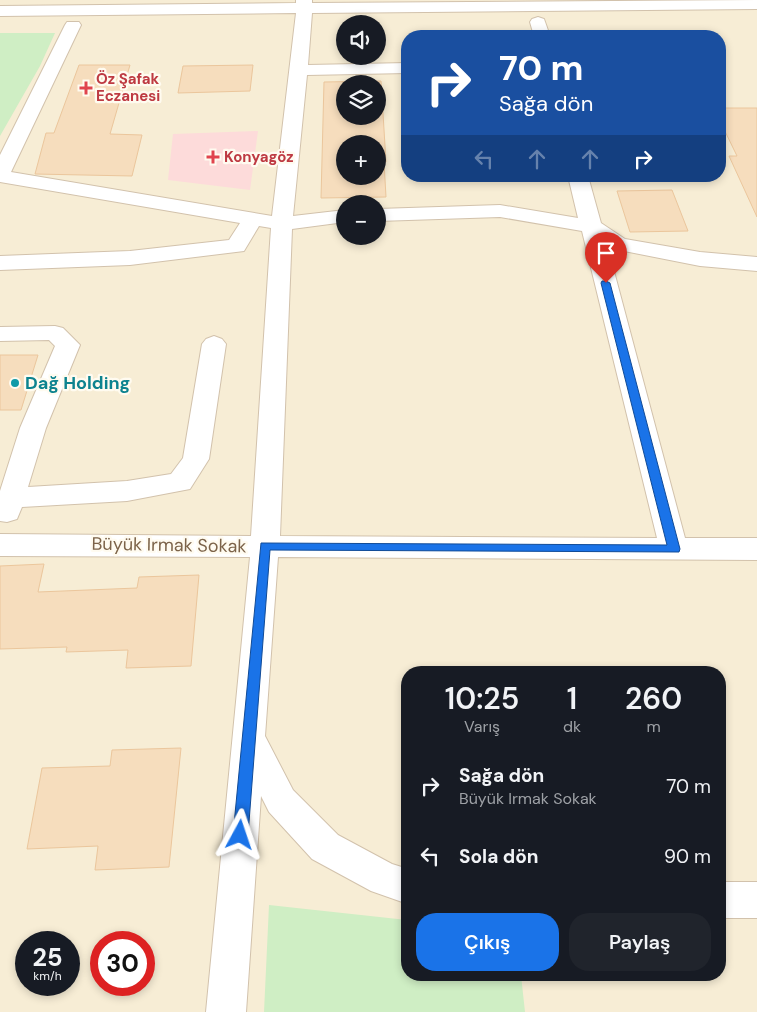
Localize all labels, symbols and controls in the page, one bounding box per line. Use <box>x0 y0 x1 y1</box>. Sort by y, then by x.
map controls <box>336 15 386 245</box>
button: sound <box>336 15 386 65</box>
text: 70 m <box>499 45 583 91</box>
icon: right <box>416 50 481 115</box>
place label: Öz Şafak Eczanesi <box>96 69 160 106</box>
button: layers <box>336 75 386 125</box>
marker: Öz Şafak Eczanesi <box>80 82 92 94</box>
text: Sağa dön <box>499 89 593 118</box>
button: + <box>336 135 386 185</box>
icon: left <box>470 145 498 173</box>
icon: ahead <box>523 145 551 173</box>
icon: ahead <box>576 145 604 173</box>
icon: right <box>629 145 657 173</box>
place label: Konyagöz <box>224 147 294 167</box>
marker: Konyagöz <box>206 150 220 164</box>
button: − <box>336 195 386 245</box>
pin <box>585 232 627 283</box>
icon: arrive <box>592 239 620 267</box>
place label: Dağ Holding <box>25 371 130 395</box>
marker: Dağ Holding <box>9 377 21 389</box>
street label: Büyük Irmak Sokak <box>91 532 247 558</box>
text: 10:25 <box>445 679 519 718</box>
text: 1 <box>567 679 577 718</box>
text: 260 <box>625 679 682 718</box>
text: Varış <box>464 716 500 737</box>
text: dk <box>563 716 581 737</box>
text: m <box>646 716 661 737</box>
text: Sağa dön <box>459 763 544 788</box>
icon: right <box>416 772 444 800</box>
text: 70 m <box>666 774 711 799</box>
text: Büyük Irmak Sokak <box>459 788 597 809</box>
position arrow <box>213 808 265 860</box>
icon: left <box>416 842 444 870</box>
text: Sola dön <box>459 844 539 869</box>
text: 90 m <box>664 844 711 869</box>
button: Çıkış <box>416 913 559 971</box>
button: Paylaş <box>569 913 711 971</box>
speed limit sign: 30 <box>90 931 155 996</box>
text: 25 <box>33 941 62 974</box>
text: km/h <box>33 968 62 984</box>

